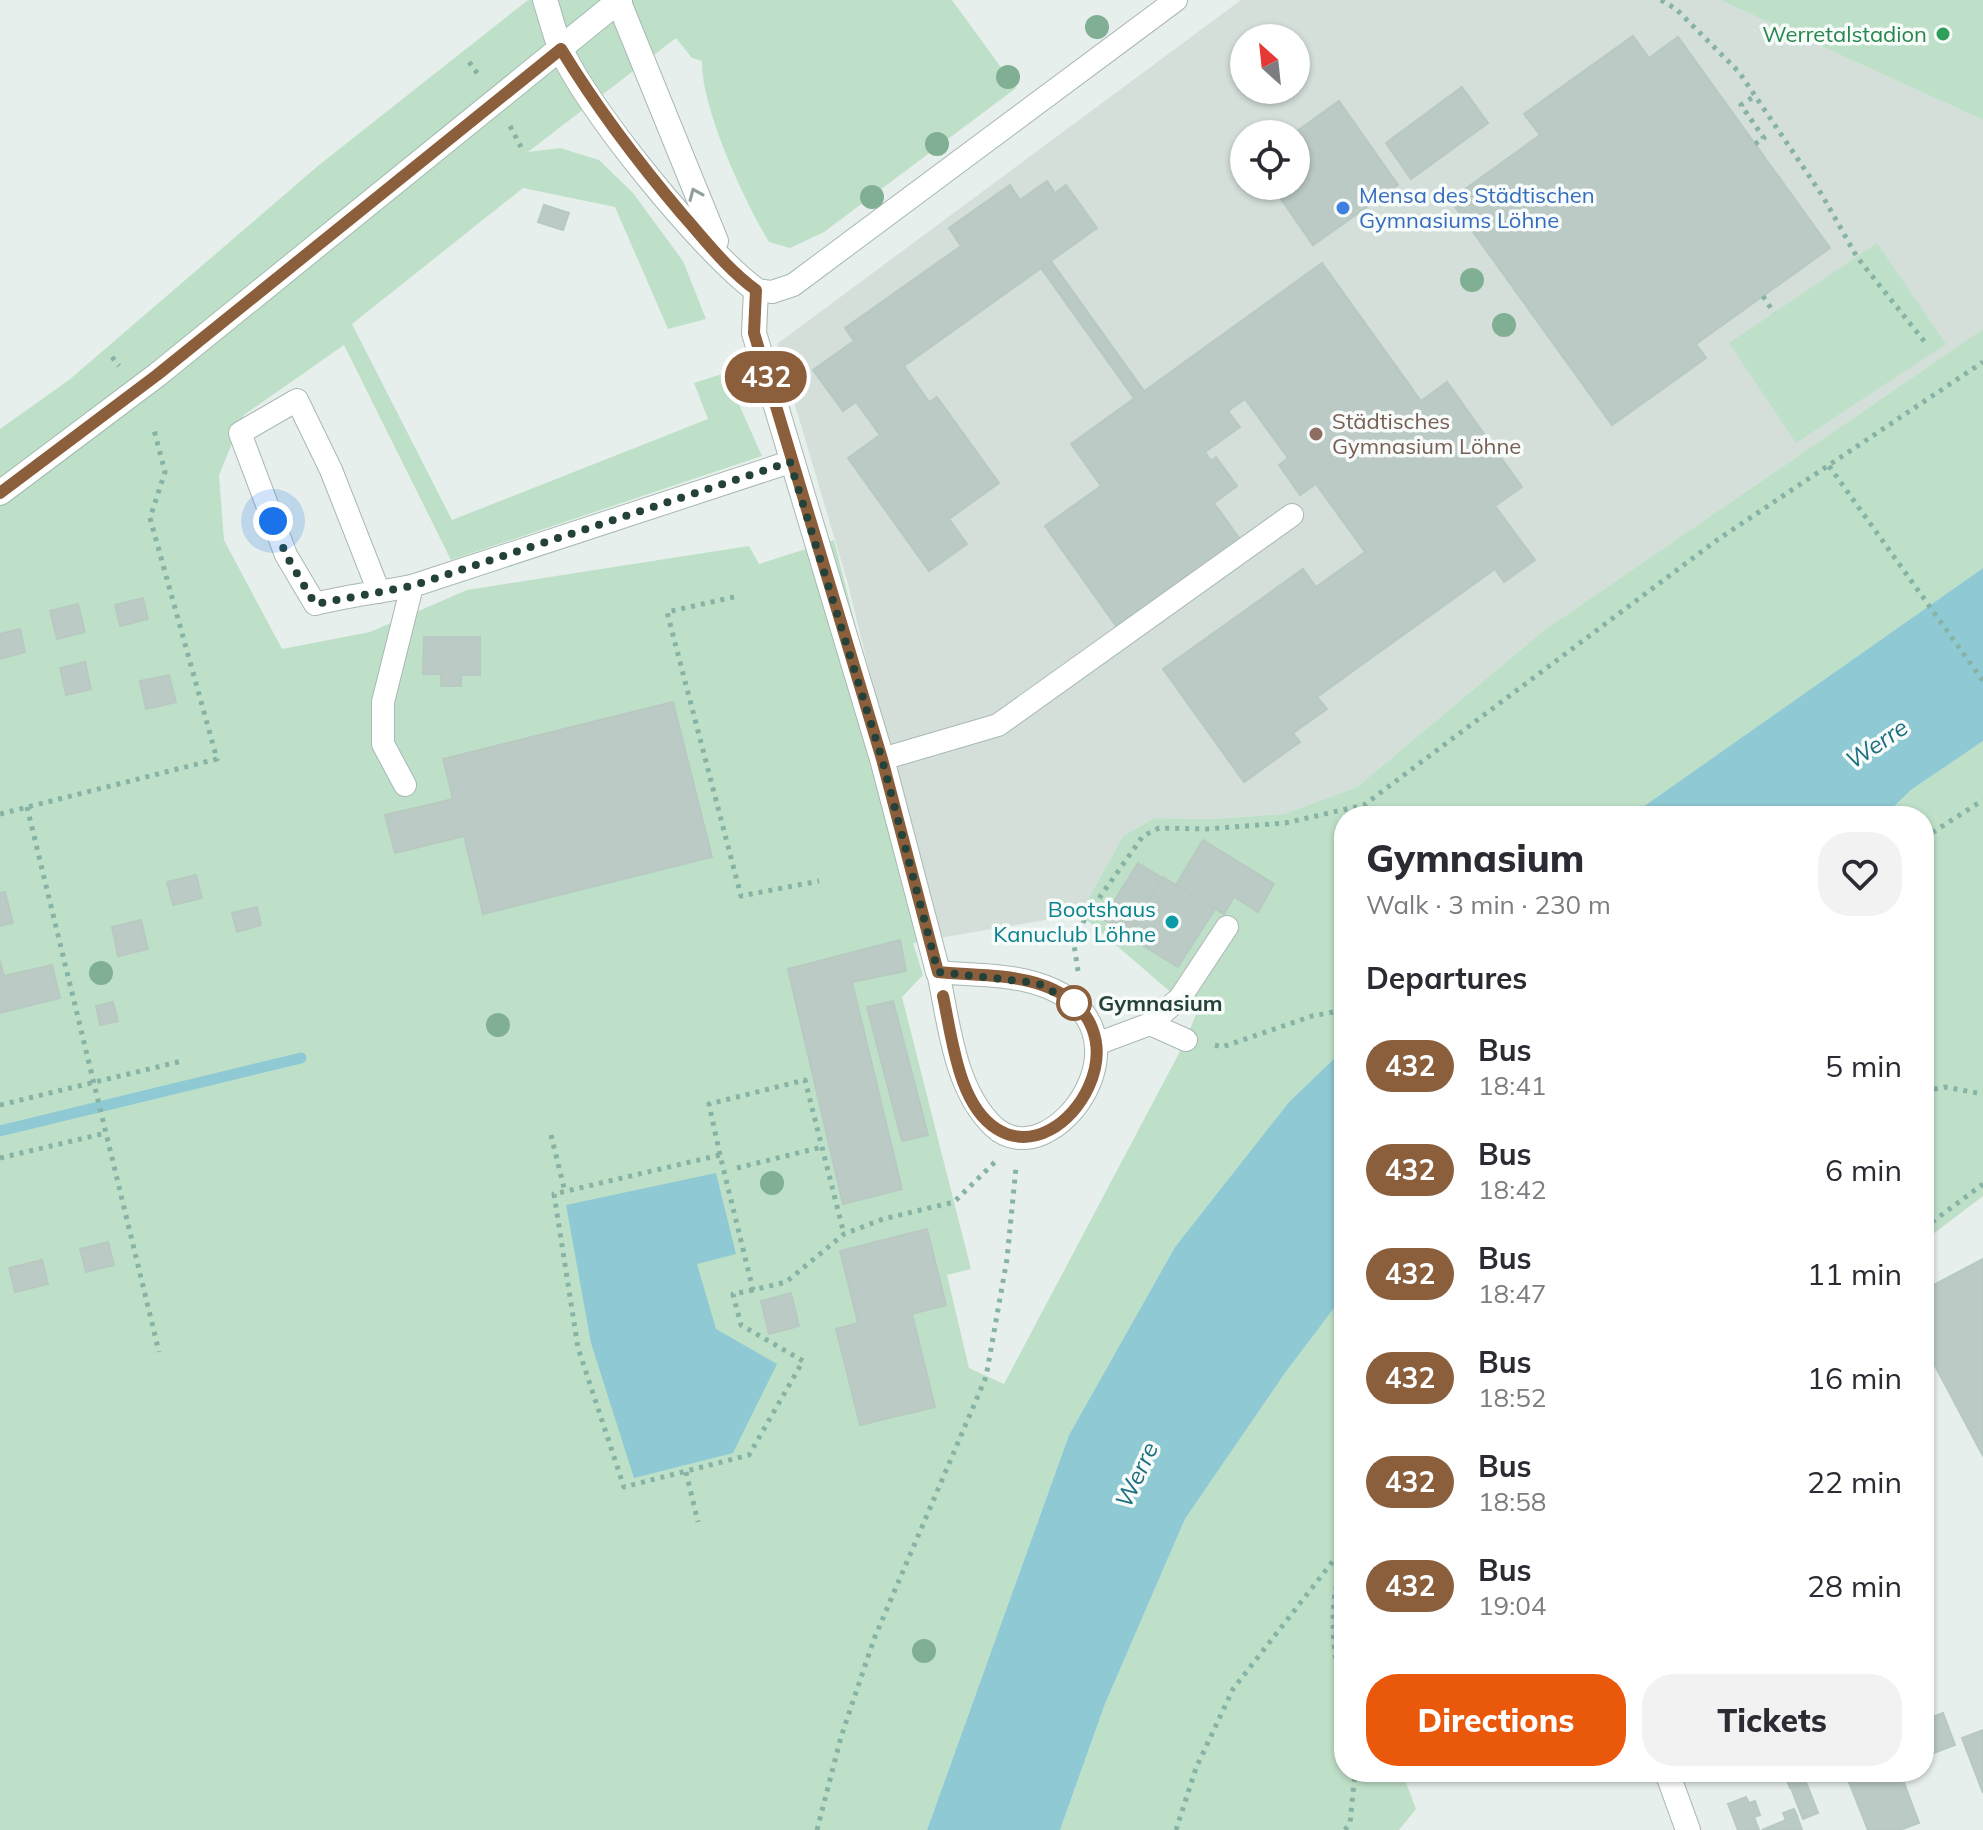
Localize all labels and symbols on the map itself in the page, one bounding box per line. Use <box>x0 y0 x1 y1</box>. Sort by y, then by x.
place label: Werretalstadion <box>1762 20 1927 48</box>
north arrow <box>1230 24 1310 104</box>
marker: Werretalstadion <box>1934 25 1952 43</box>
place label: Mensa des Städtischen Gymnasiums Löhne <box>1359 181 1595 234</box>
one-way arrow <box>689 188 705 202</box>
marker: Mensa des Städtischen Gymnasiums Löhne <box>1334 199 1352 217</box>
line badge: 432 <box>720 351 812 403</box>
place label: Städtisches Gymnasium Löhne <box>1332 407 1521 460</box>
marker: Städtisches Gymnasium Löhne <box>1307 425 1325 443</box>
your location <box>253 501 293 541</box>
water label: Werre <box>1840 712 1913 775</box>
place label: Bootshaus Kanuclub Löhne <box>993 895 1156 948</box>
marker: Bootshaus Kanuclub Löhne <box>1163 913 1181 931</box>
marker: Gymnasium <box>1057 986 1091 1020</box>
place label: Gymnasium <box>1098 989 1223 1017</box>
water label: Werre <box>1108 1437 1164 1512</box>

